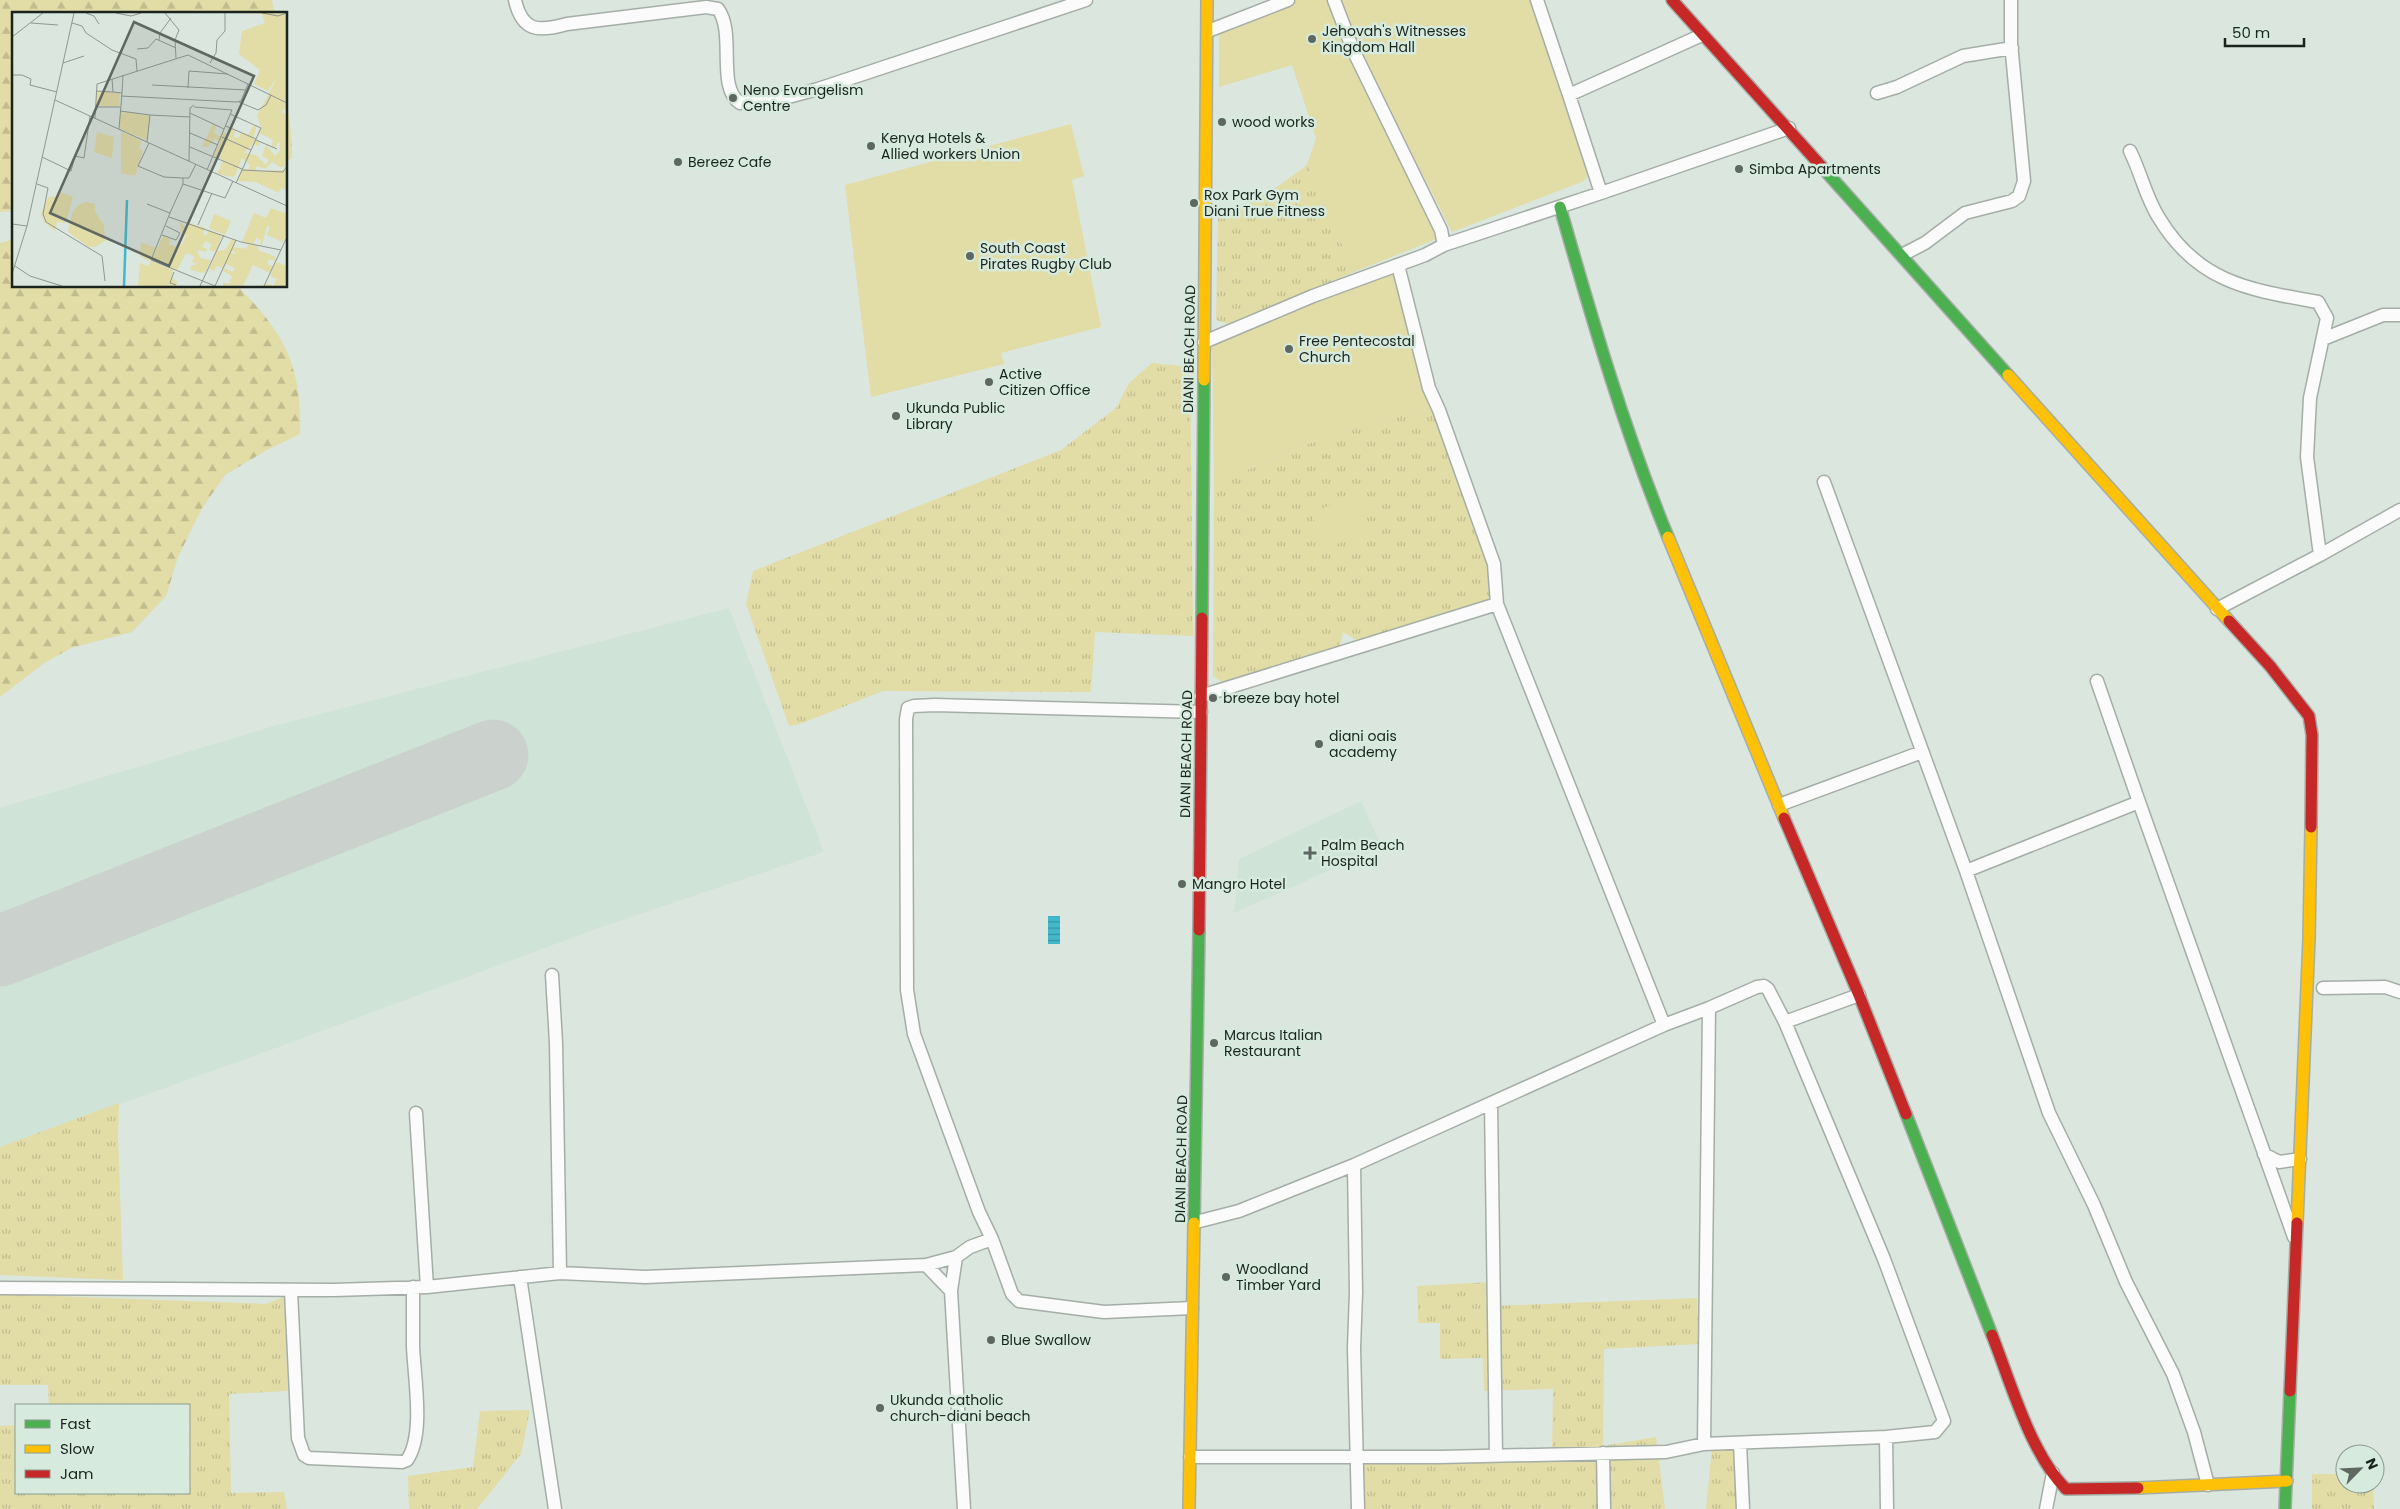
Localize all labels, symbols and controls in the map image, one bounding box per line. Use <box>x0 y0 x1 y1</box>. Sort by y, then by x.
inset map <box>12 12 288 288</box>
scale bar <box>2225 15 2304 47</box>
place label: Jehovah's Witnesses Kingdom Hall <box>1322 21 1466 57</box>
text: 50 m <box>2232 22 2270 43</box>
marker: Jehovah's Witnesses Kingdom Hall <box>1306 33 1318 45</box>
place label: Neno Evangelism Centre <box>743 80 863 116</box>
marker: Neno Evangelism Centre <box>727 92 739 104</box>
place label: wood works <box>1232 112 1315 132</box>
marker: wood works <box>1216 116 1228 128</box>
place label: Kenya Hotels & Allied workers Union <box>881 128 1020 164</box>
marker: Kenya Hotels & Allied workers Union <box>865 140 877 152</box>
place label: Bereez Cafe <box>688 152 772 172</box>
marker: Bereez Cafe <box>672 156 684 168</box>
place label: Simba Apartments <box>1749 159 1881 179</box>
marker: Simba Apartments <box>1733 163 1745 175</box>
place label: Rox Park Gym Diani True Fitness <box>1204 185 1325 221</box>
marker: Rox Park Gym Diani True Fitness <box>1188 197 1200 209</box>
place label: South Coast Pirates Rugby Club <box>980 238 1112 274</box>
marker: South Coast Pirates Rugby Club <box>964 250 976 262</box>
street label: DIANI BEACH ROAD <box>1178 285 1200 413</box>
place label: Free Pentecostal Church <box>1299 331 1415 367</box>
marker: Free Pentecostal Church <box>1283 343 1295 355</box>
place label: Active Citizen Office <box>999 364 1091 400</box>
marker: Active Citizen Office <box>983 376 995 388</box>
place label: Ukunda Public Library <box>906 398 1005 434</box>
marker: Ukunda Public Library <box>890 410 902 422</box>
place label: breeze bay hotel <box>1223 688 1340 708</box>
street label: DIANI BEACH ROAD <box>1175 690 1197 818</box>
marker: breeze bay hotel <box>1207 692 1219 704</box>
place label: diani oais academy <box>1329 726 1397 762</box>
marker: diani oais academy <box>1313 738 1325 750</box>
place label: Palm Beach Hospital <box>1321 835 1404 871</box>
marker: Palm Beach Hospital <box>1303 846 1317 860</box>
place label: Mangro Hotel <box>1192 874 1286 894</box>
marker: Mangro Hotel <box>1176 878 1188 890</box>
place label: Marcus Italian Restaurant <box>1224 1025 1323 1061</box>
marker: Marcus Italian Restaurant <box>1208 1037 1220 1049</box>
street label: DIANI BEACH ROAD <box>1170 1095 1192 1223</box>
place label: Woodland Timber Yard <box>1236 1259 1321 1295</box>
marker: Woodland Timber Yard <box>1220 1271 1232 1283</box>
place label: Blue Swallow <box>1001 1330 1091 1350</box>
marker: Blue Swallow <box>985 1334 997 1346</box>
place label: Ukunda catholic church-diani beach <box>890 1390 1030 1426</box>
marker: Ukunda catholic church-diani beach <box>874 1402 886 1414</box>
legend <box>15 1404 190 1494</box>
text: Fast <box>60 1413 91 1434</box>
text: Slow <box>60 1438 95 1459</box>
north arrow <box>2335 1444 2385 1494</box>
text: N <box>2361 1455 2383 1473</box>
text: Jam <box>60 1463 94 1484</box>

